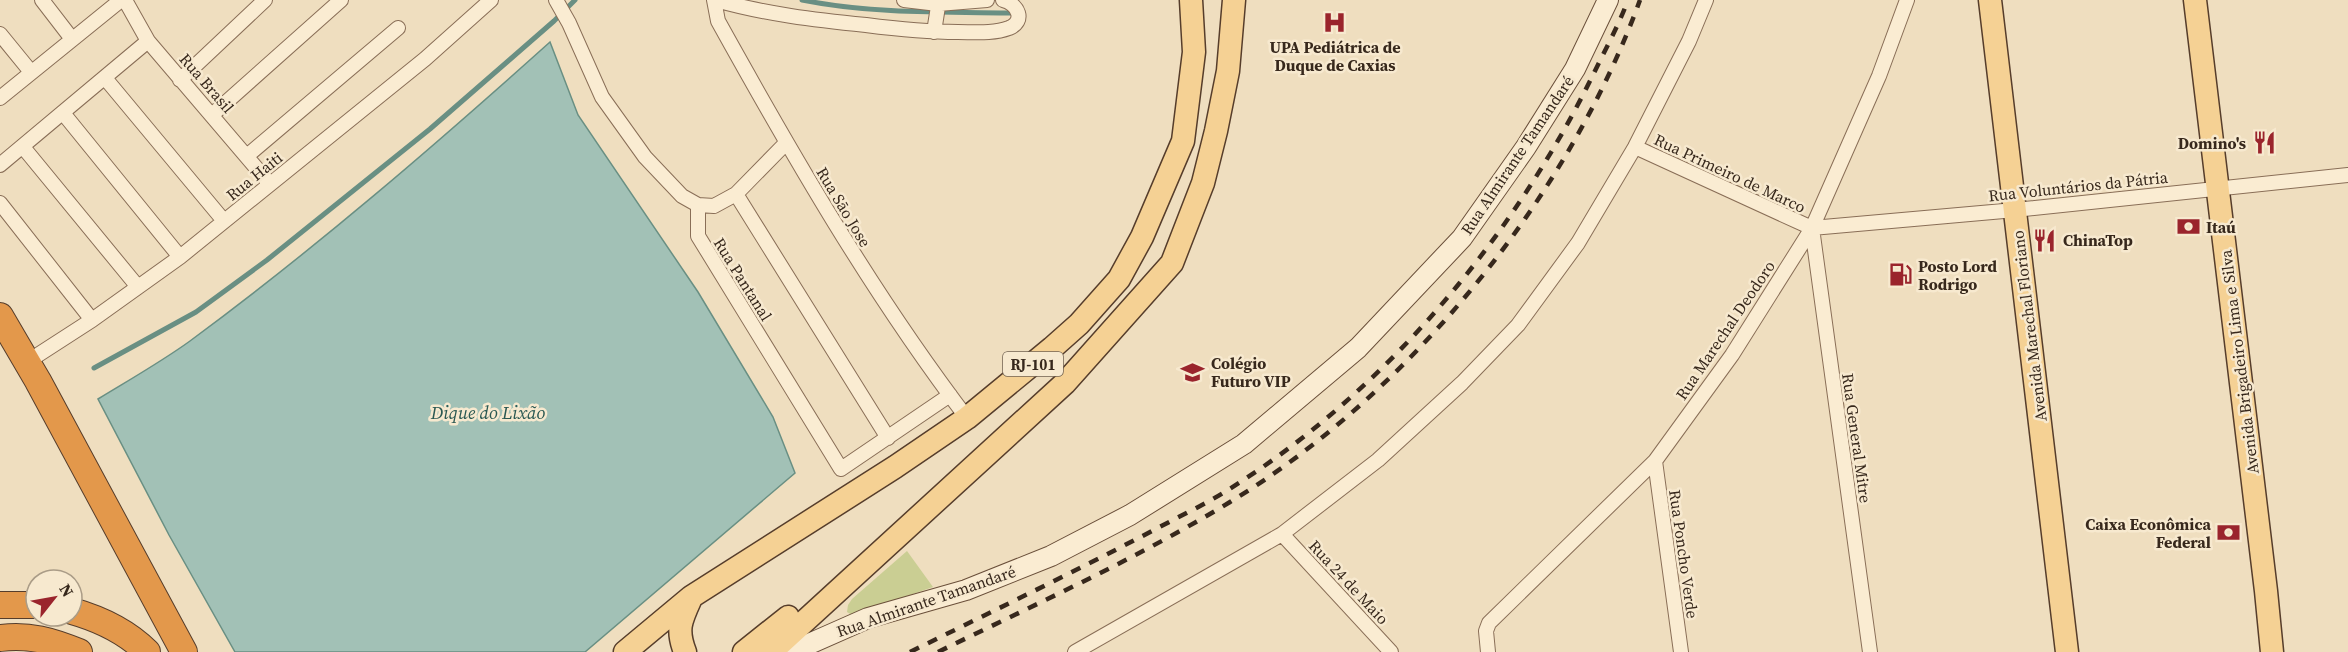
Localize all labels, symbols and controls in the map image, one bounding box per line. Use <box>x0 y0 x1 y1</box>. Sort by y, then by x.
hospital icon: UPA Pediátrica de Duque de Caxias <box>1322 9 1348 35</box>
place label: UPA Pediátrica de Duque de Caxias <box>1270 36 1400 76</box>
street label: Rua Brasil <box>175 48 239 118</box>
street label: Rua Almirante Tamandaré <box>1455 71 1579 239</box>
street label: Rua Primeiro de Marco <box>1651 128 1810 218</box>
restaurant icon: Domino's <box>2251 130 2277 156</box>
place label: Domino's <box>2178 132 2246 154</box>
street label: Rua Haiti <box>221 146 287 206</box>
street label: Rua Sāo Jose <box>811 163 877 251</box>
street label: Rua Voluntários da Pátria <box>1987 166 2170 206</box>
bank icon: Itaú <box>2175 214 2201 240</box>
place label: Itaú <box>2206 216 2236 238</box>
restaurant icon: ChinaTop <box>2032 227 2058 253</box>
street label: Avenida Marechal Floriano <box>2006 229 2052 423</box>
place label: ChinaTop <box>2063 229 2133 251</box>
street label: Rua Pantanal <box>709 233 777 325</box>
street label: Avenida Brigadeiro Lima e Silva <box>2214 248 2264 475</box>
place label: Posto Lord Rodrigo <box>1918 255 1997 295</box>
street label: Rua Marechal Deodoro <box>1670 256 1780 404</box>
fuel station icon: Posto Lord Rodrigo <box>1887 262 1913 288</box>
road number: RJ-101 <box>1003 352 1063 376</box>
place label: Colégio Futuro VIP <box>1211 352 1291 392</box>
school or university icon: Colégio Futuro VIP <box>1180 359 1206 385</box>
street label: Rua General Mitre <box>1837 372 1877 504</box>
water label: Dique do Lixão <box>430 400 545 425</box>
street label: Rua Poncho Verde <box>1664 488 1704 620</box>
place label: Caixa Econômica Federal <box>2085 513 2211 553</box>
bank icon: Caixa Econômica Federal <box>2216 520 2242 546</box>
street label: Rua 24 de Maio <box>1304 535 1394 629</box>
street label: Rua Almirante Tamandaré <box>834 560 1018 642</box>
north arrow <box>24 568 84 628</box>
text: N <box>54 580 79 601</box>

